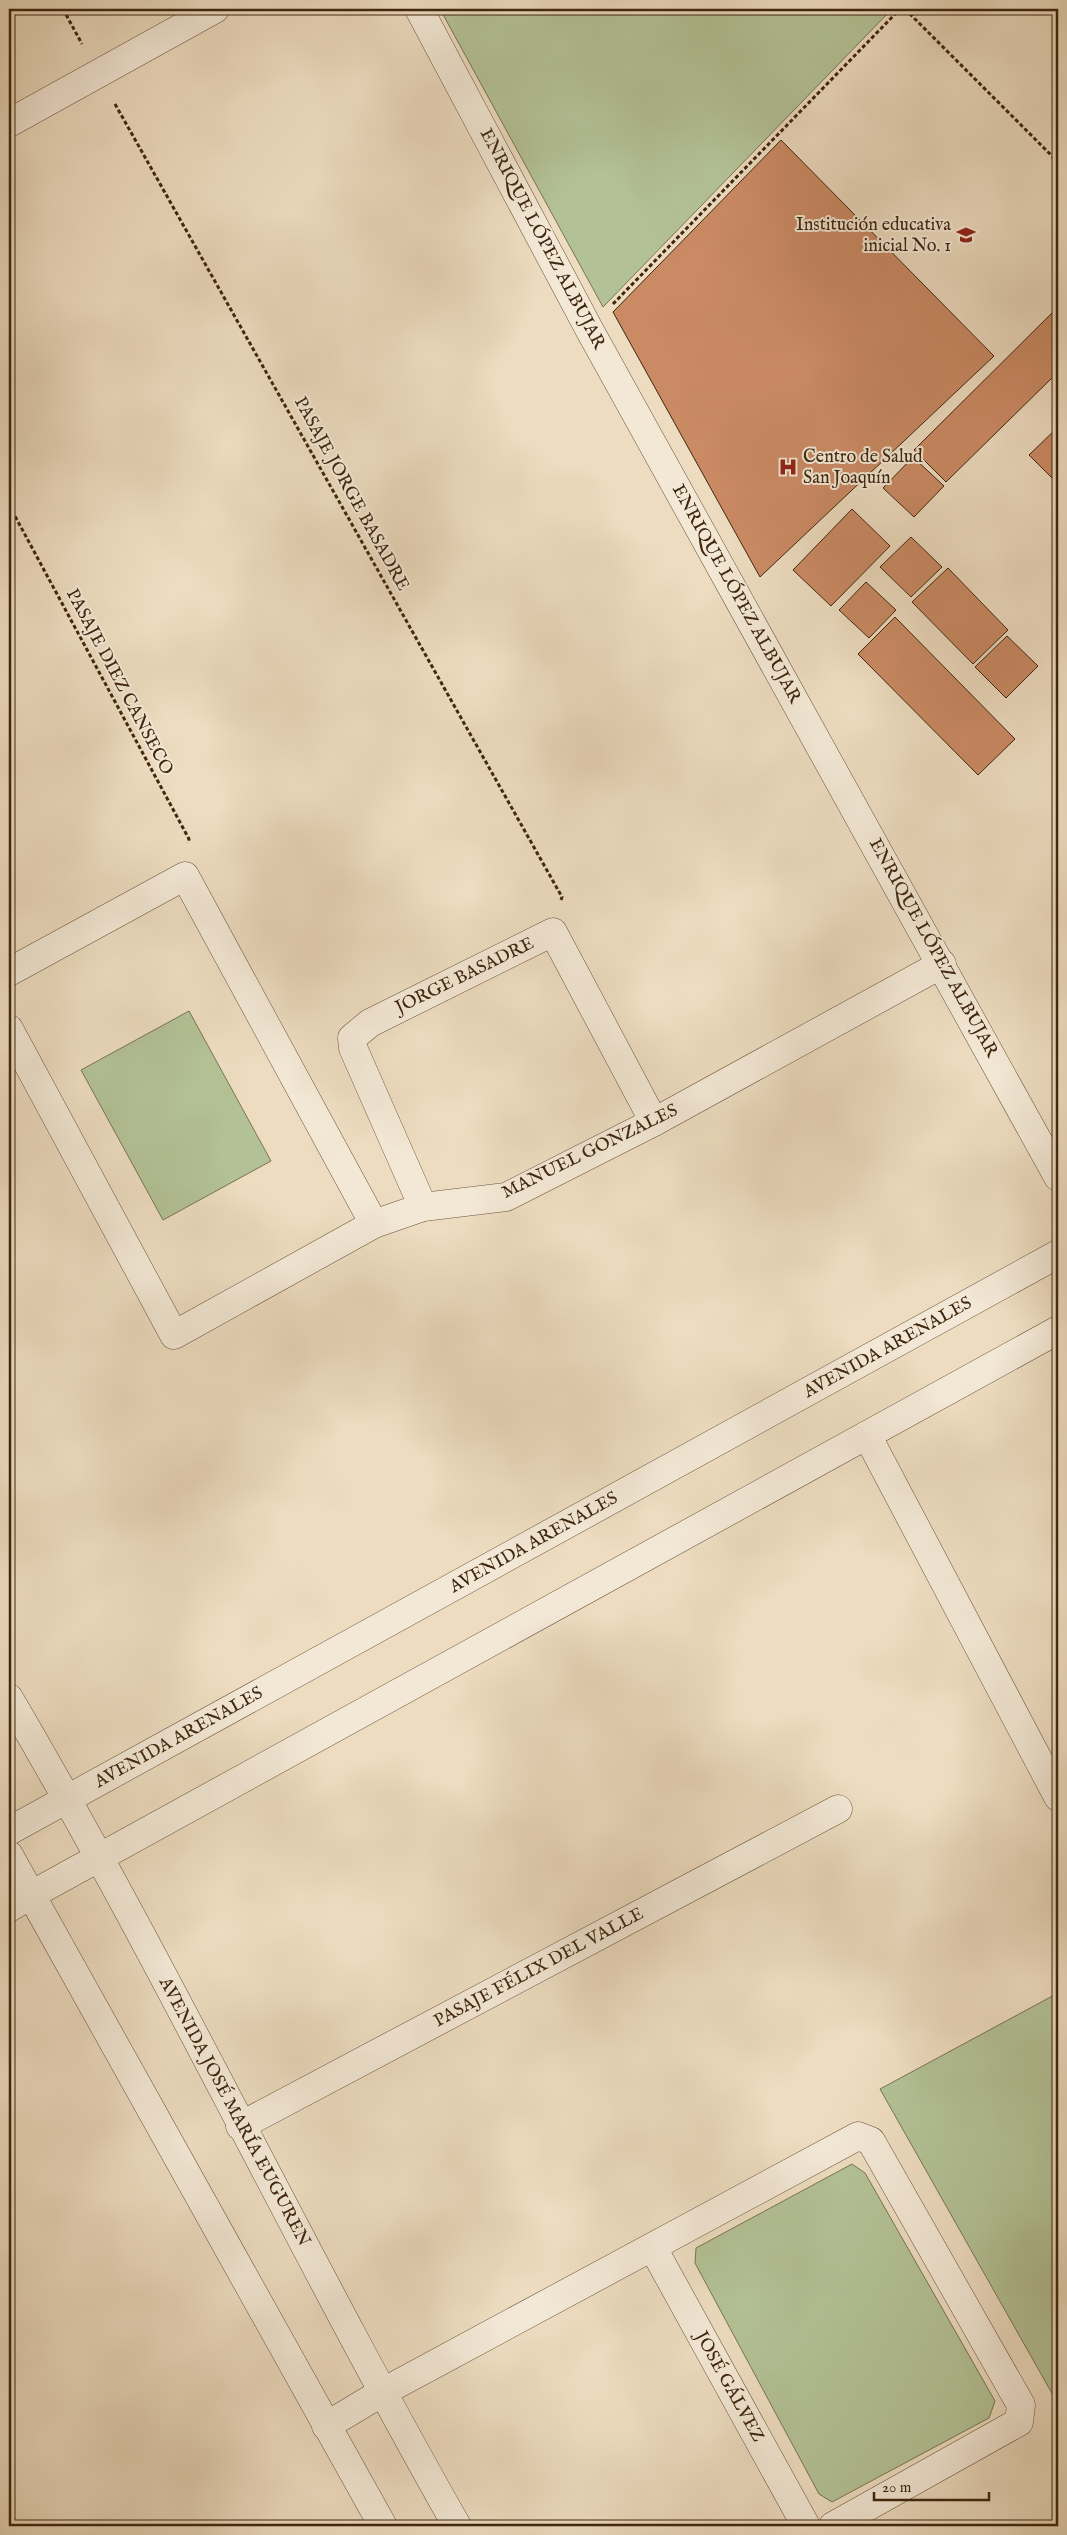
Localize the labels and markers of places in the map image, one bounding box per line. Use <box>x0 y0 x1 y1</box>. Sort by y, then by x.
place label: Institución educativa inicial No. 1 <box>796 214 951 258</box>
school or university icon: Institución educativa inicial No. 1 <box>955 224 977 246</box>
place label: Centro de Salud San Joaquín <box>803 446 923 490</box>
hospital icon: Centro de Salud San Joaquín <box>777 456 799 478</box>

